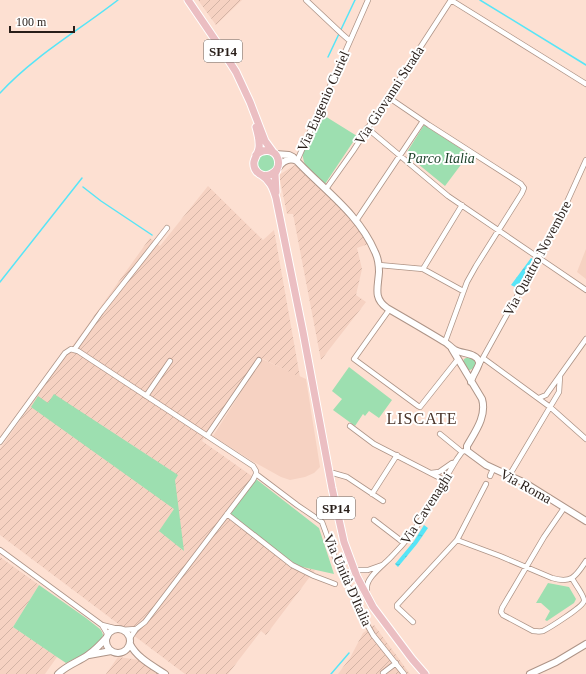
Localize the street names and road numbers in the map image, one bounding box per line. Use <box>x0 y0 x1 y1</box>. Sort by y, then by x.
road number: SP14 <box>204 40 242 62</box>
street label: Via Giovanni Strada <box>352 43 427 147</box>
street label: Via Eugenio Curiel <box>295 49 352 154</box>
street label: Via Quattro Novembre <box>501 198 574 318</box>
street label: Via Roma <box>497 466 555 507</box>
street label: Via Cavenaghi <box>398 469 455 547</box>
road number: SP14 <box>317 497 355 519</box>
street label: Via Unità D'Italia <box>321 532 375 629</box>

